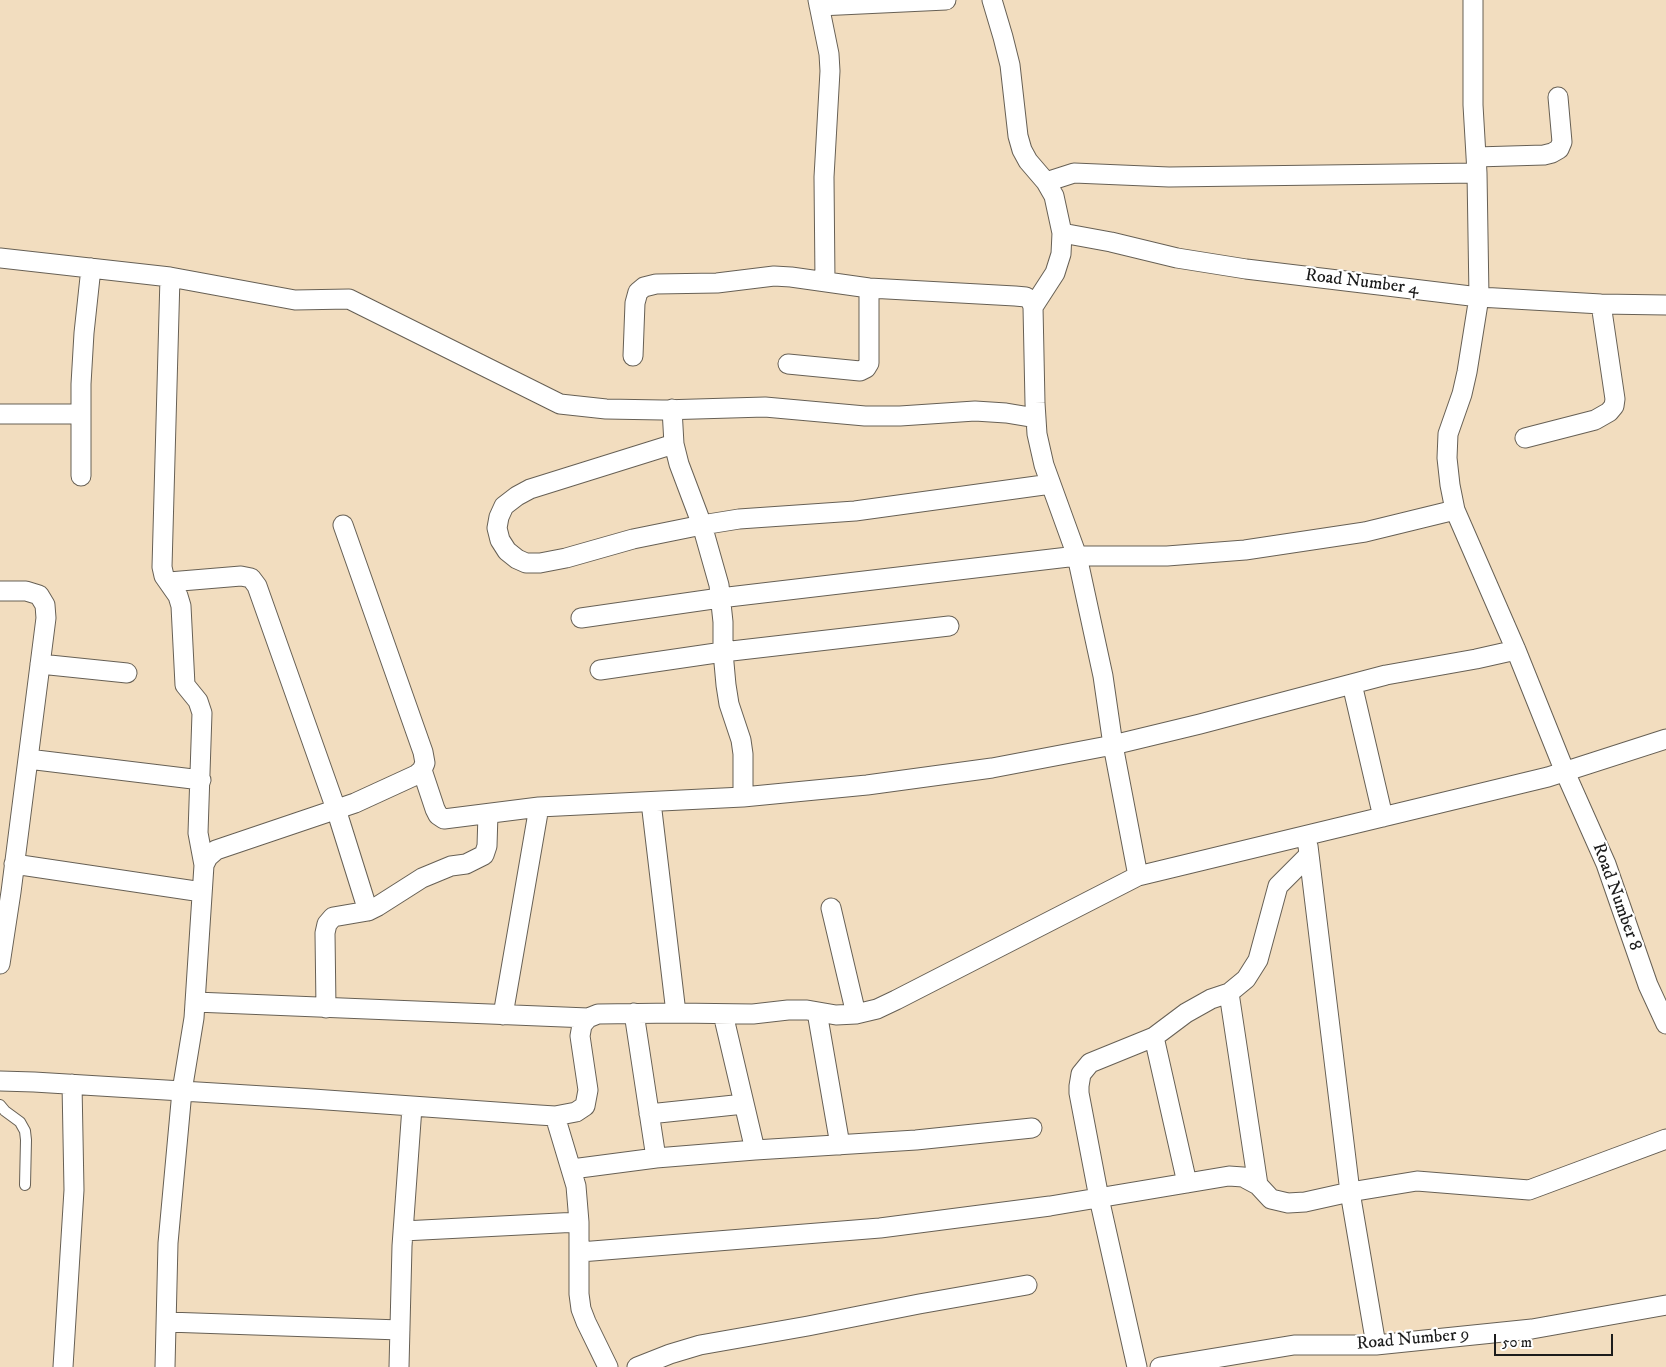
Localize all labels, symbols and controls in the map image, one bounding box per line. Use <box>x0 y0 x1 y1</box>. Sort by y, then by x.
street label: Road Number 4 <box>1304 265 1420 301</box>
street label: Road Number 8 <box>1587 840 1645 954</box>
street label: Road Number 9 <box>1356 1324 1470 1356</box>
scale bar <box>1496 1324 1615 1356</box>
text: 50 m <box>1502 1333 1532 1352</box>

